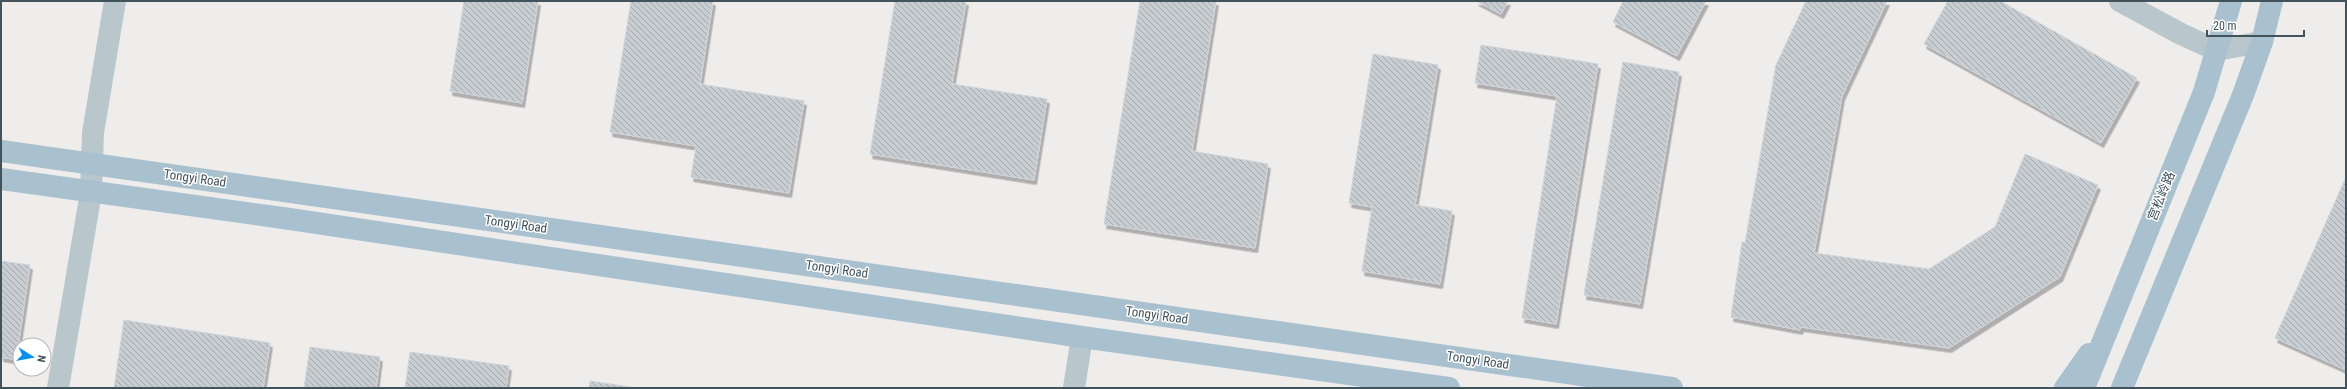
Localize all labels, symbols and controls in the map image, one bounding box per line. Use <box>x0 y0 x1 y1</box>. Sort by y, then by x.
scale bar <box>2207 12 2304 38</box>
text: 20 m <box>2213 19 2237 33</box>
street label: Tongyi Road <box>163 166 227 190</box>
street label: 宫松岭路 <box>2144 169 2178 223</box>
street label: Tongyi Road <box>484 212 548 236</box>
street label: Tongyi Road <box>805 257 869 281</box>
street label: Tongyi Road <box>1125 303 1189 327</box>
north arrow <box>12 337 52 377</box>
street label: Tongyi Road <box>1446 348 1510 372</box>
text: N <box>34 354 48 364</box>

